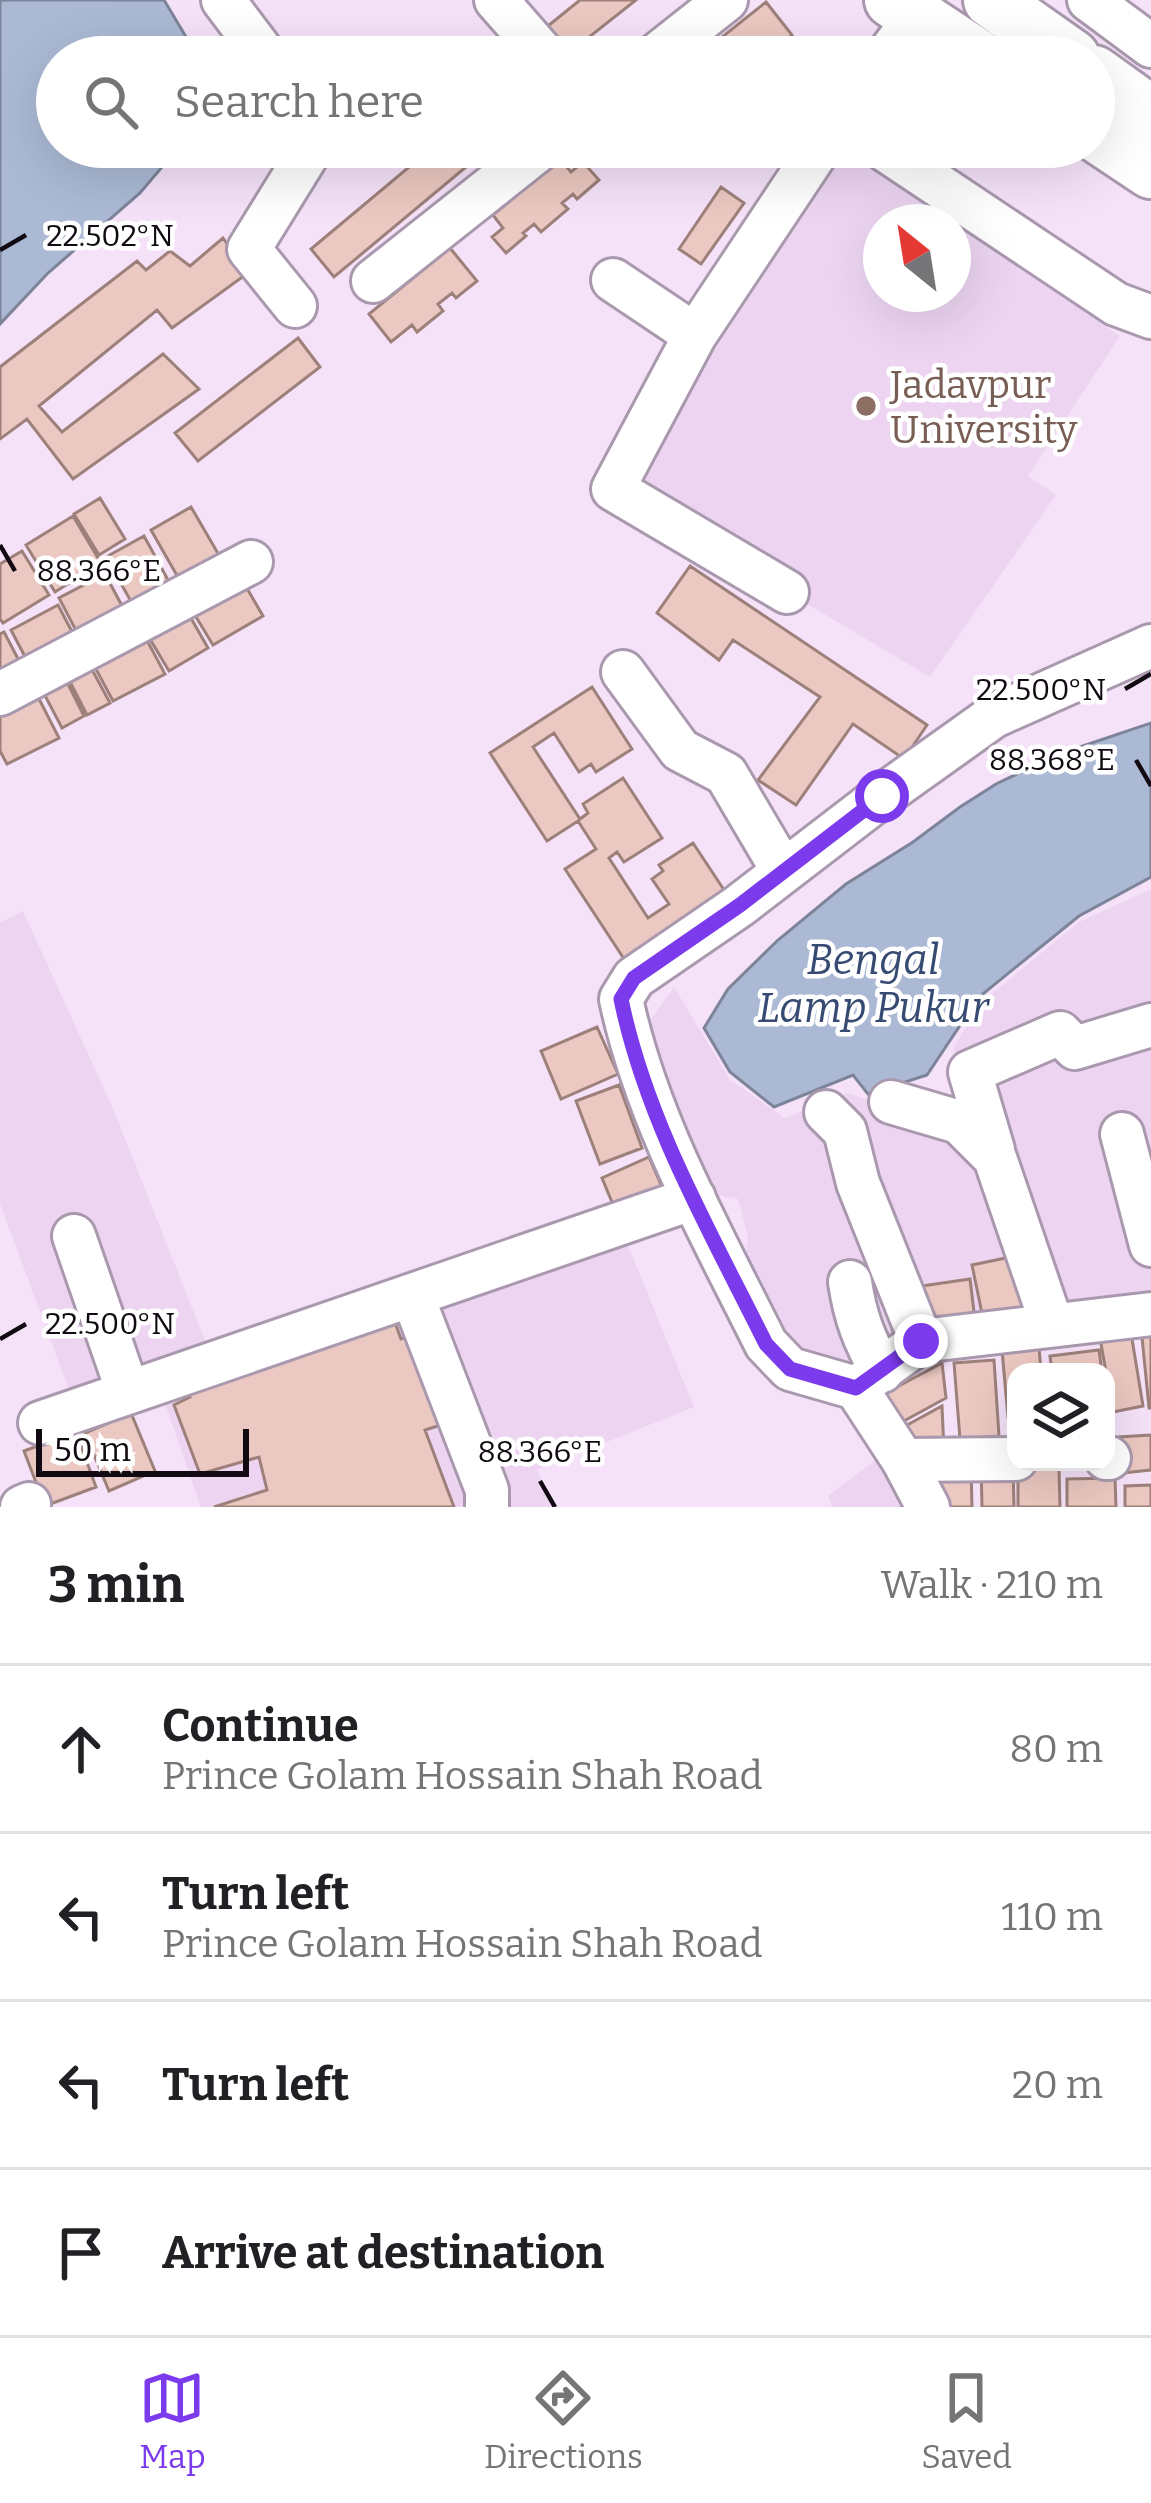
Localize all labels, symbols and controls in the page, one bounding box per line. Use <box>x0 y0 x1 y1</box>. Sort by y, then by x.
search box <box>36 36 1115 168</box>
icon: search <box>78 69 144 135</box>
text: Search here <box>174 75 424 129</box>
north arrow <box>863 204 971 312</box>
text: 22.502°N <box>46 218 174 254</box>
place label: Jadavpur University <box>889 362 1078 453</box>
marker: Jadavpur University <box>853 393 879 419</box>
text: 88.366°E <box>37 553 161 589</box>
text: 22.500°N <box>976 672 1106 708</box>
text: 88.368°E <box>989 742 1115 778</box>
route start <box>855 769 909 823</box>
water label: Bengal Lamp Pukur <box>757 935 991 1033</box>
text: 22.500°N <box>45 1306 175 1342</box>
route end <box>894 1314 948 1368</box>
map controls <box>1007 1363 1115 1471</box>
button: layers <box>1007 1363 1115 1471</box>
scale bar <box>36 1423 249 1476</box>
text: 50 m <box>54 1430 131 1470</box>
text: 88.366°E <box>478 1434 602 1470</box>
text: 3 min <box>48 1554 184 1616</box>
text: Walk · 210 m <box>881 1562 1103 1608</box>
text: Continue <box>162 1699 359 1753</box>
icon: ahead <box>48 1716 114 1782</box>
text: 80 m <box>1010 1726 1103 1772</box>
text: Prince Golam Hossain Shah Road <box>162 1753 763 1799</box>
text: Turn left <box>162 1867 349 1921</box>
icon: left <box>48 1884 114 1950</box>
text: 110 m <box>1001 1894 1103 1940</box>
text: Prince Golam Hossain Shah Road <box>162 1921 763 1967</box>
icon: left <box>48 2052 114 2118</box>
text: Turn left <box>162 2058 349 2112</box>
text: 20 m <box>1012 2062 1103 2108</box>
icon: arrive <box>48 2220 114 2286</box>
text: Arrive at destination <box>162 2226 604 2280</box>
tab: Map <box>139 2365 206 2477</box>
tab: Directions <box>484 2365 643 2477</box>
tab: Saved <box>921 2365 1012 2477</box>

